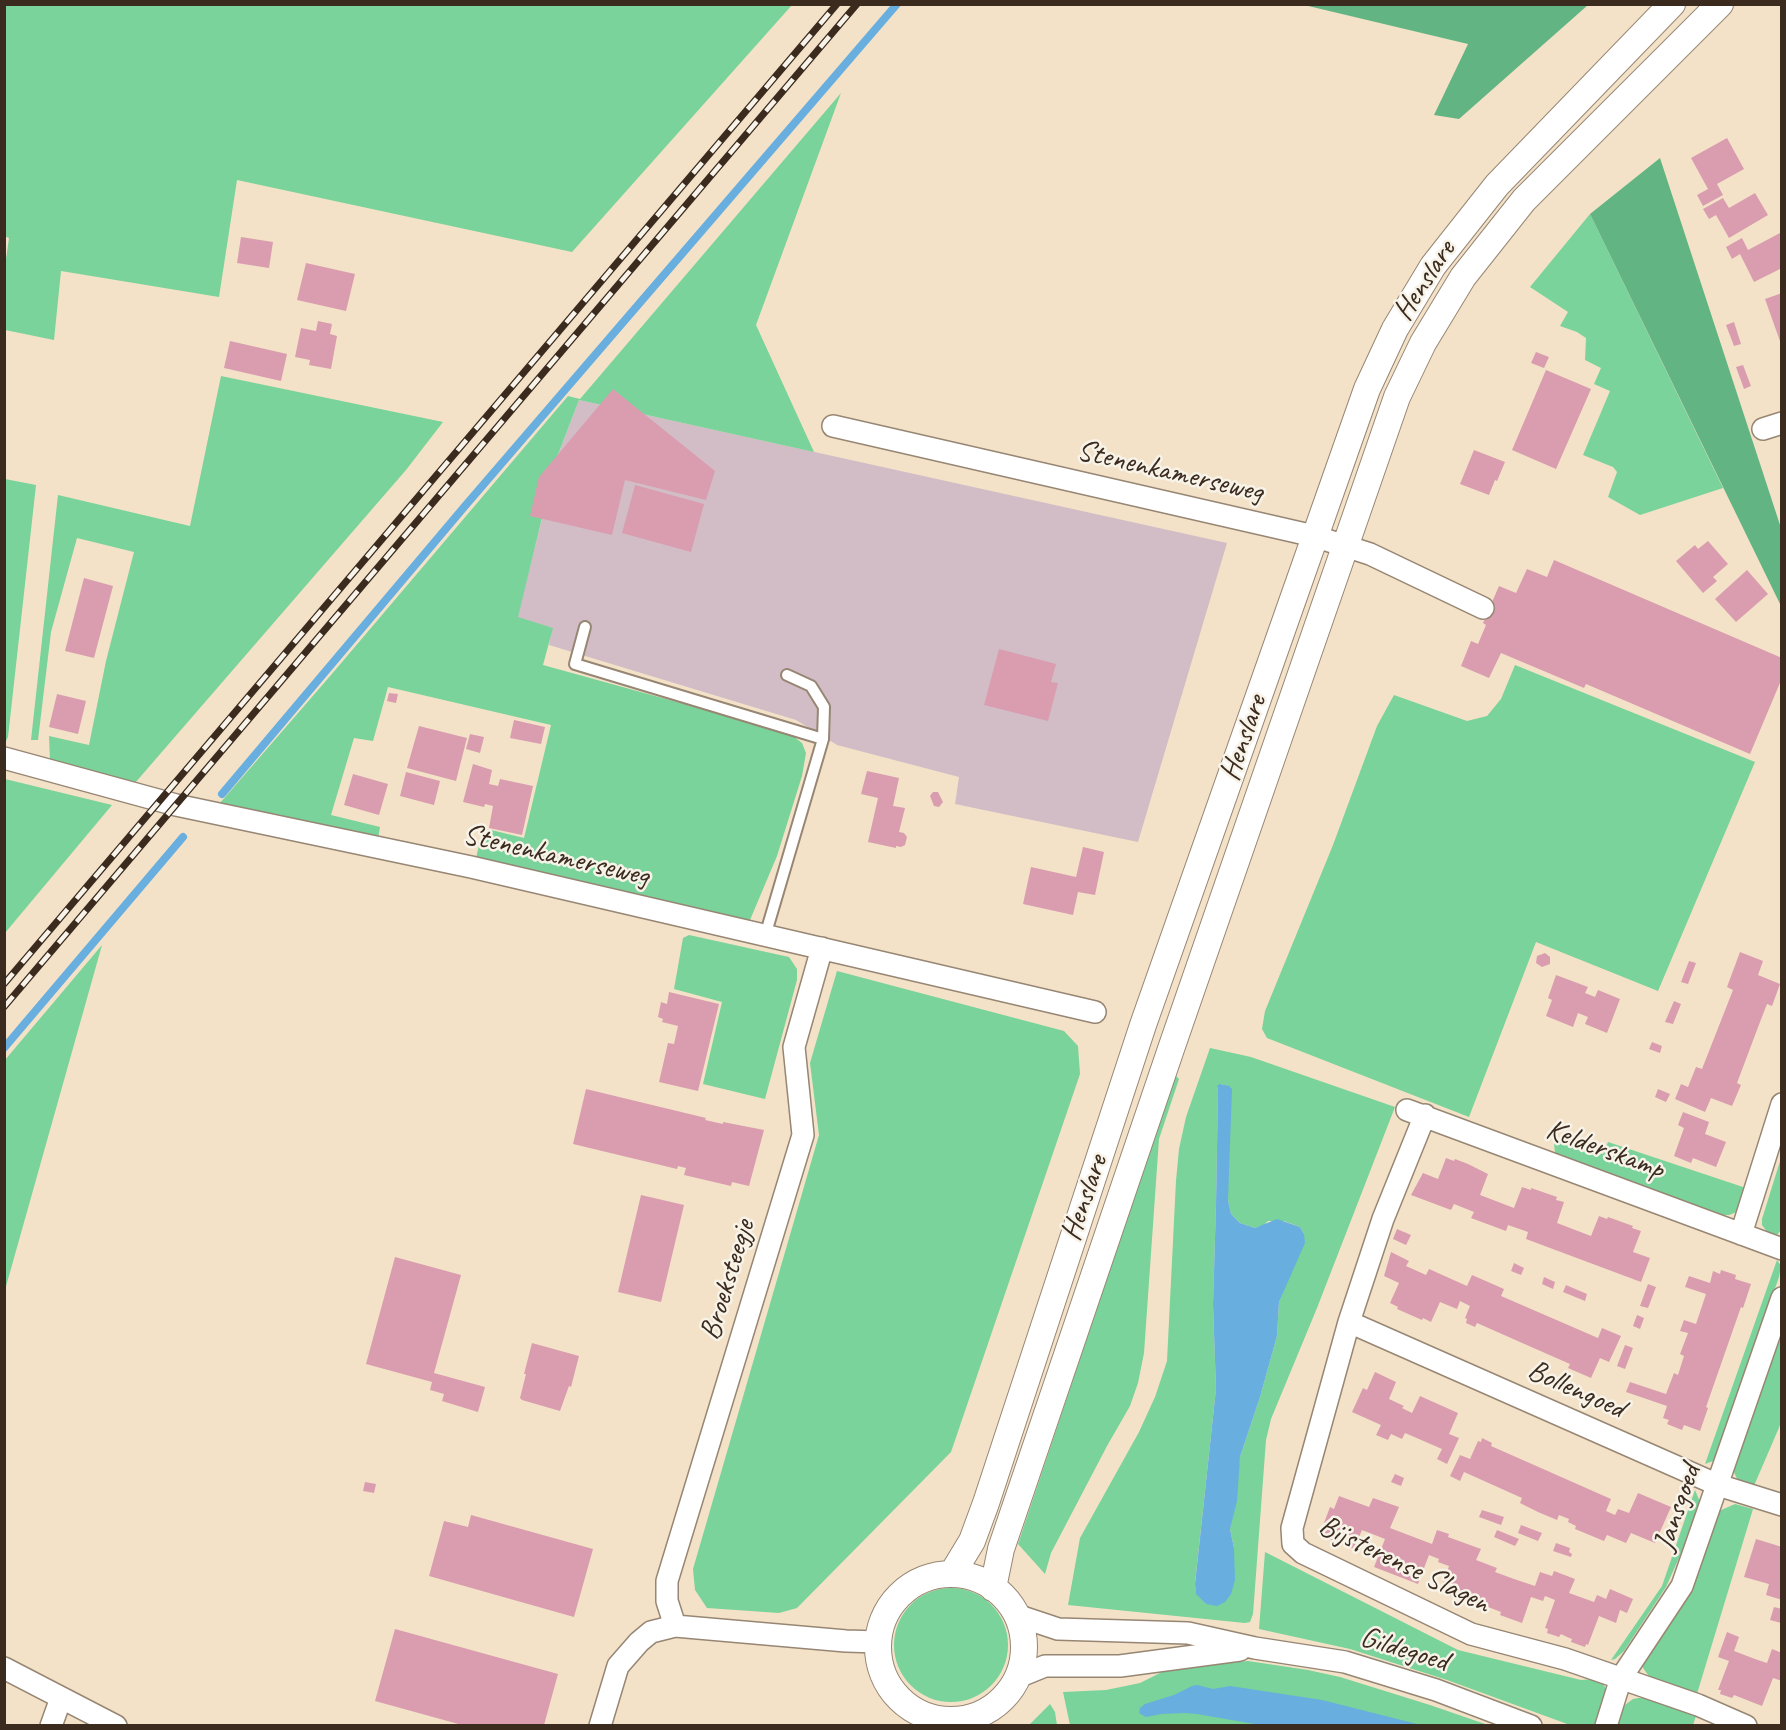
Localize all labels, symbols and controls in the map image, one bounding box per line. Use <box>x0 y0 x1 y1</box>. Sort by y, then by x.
street label: Henslare <box>1386 234 1464 328</box>
street label: Stenenkamerseweg <box>1074 433 1266 511</box>
street label: Henslare <box>1213 691 1275 785</box>
street label: Stenenkamerseweg <box>460 817 652 895</box>
street label: Kelderskamp <box>1541 1112 1669 1188</box>
street label: Henslare <box>1054 1151 1116 1245</box>
street label: Broeksteegje <box>693 1216 763 1344</box>
street label: Bollengoed <box>1522 1353 1630 1427</box>
street label: Jansgoed <box>1647 1460 1709 1556</box>
street label: Bijsterense Slagen <box>1312 1508 1496 1622</box>
street label: Gildegoed <box>1356 1620 1452 1680</box>

